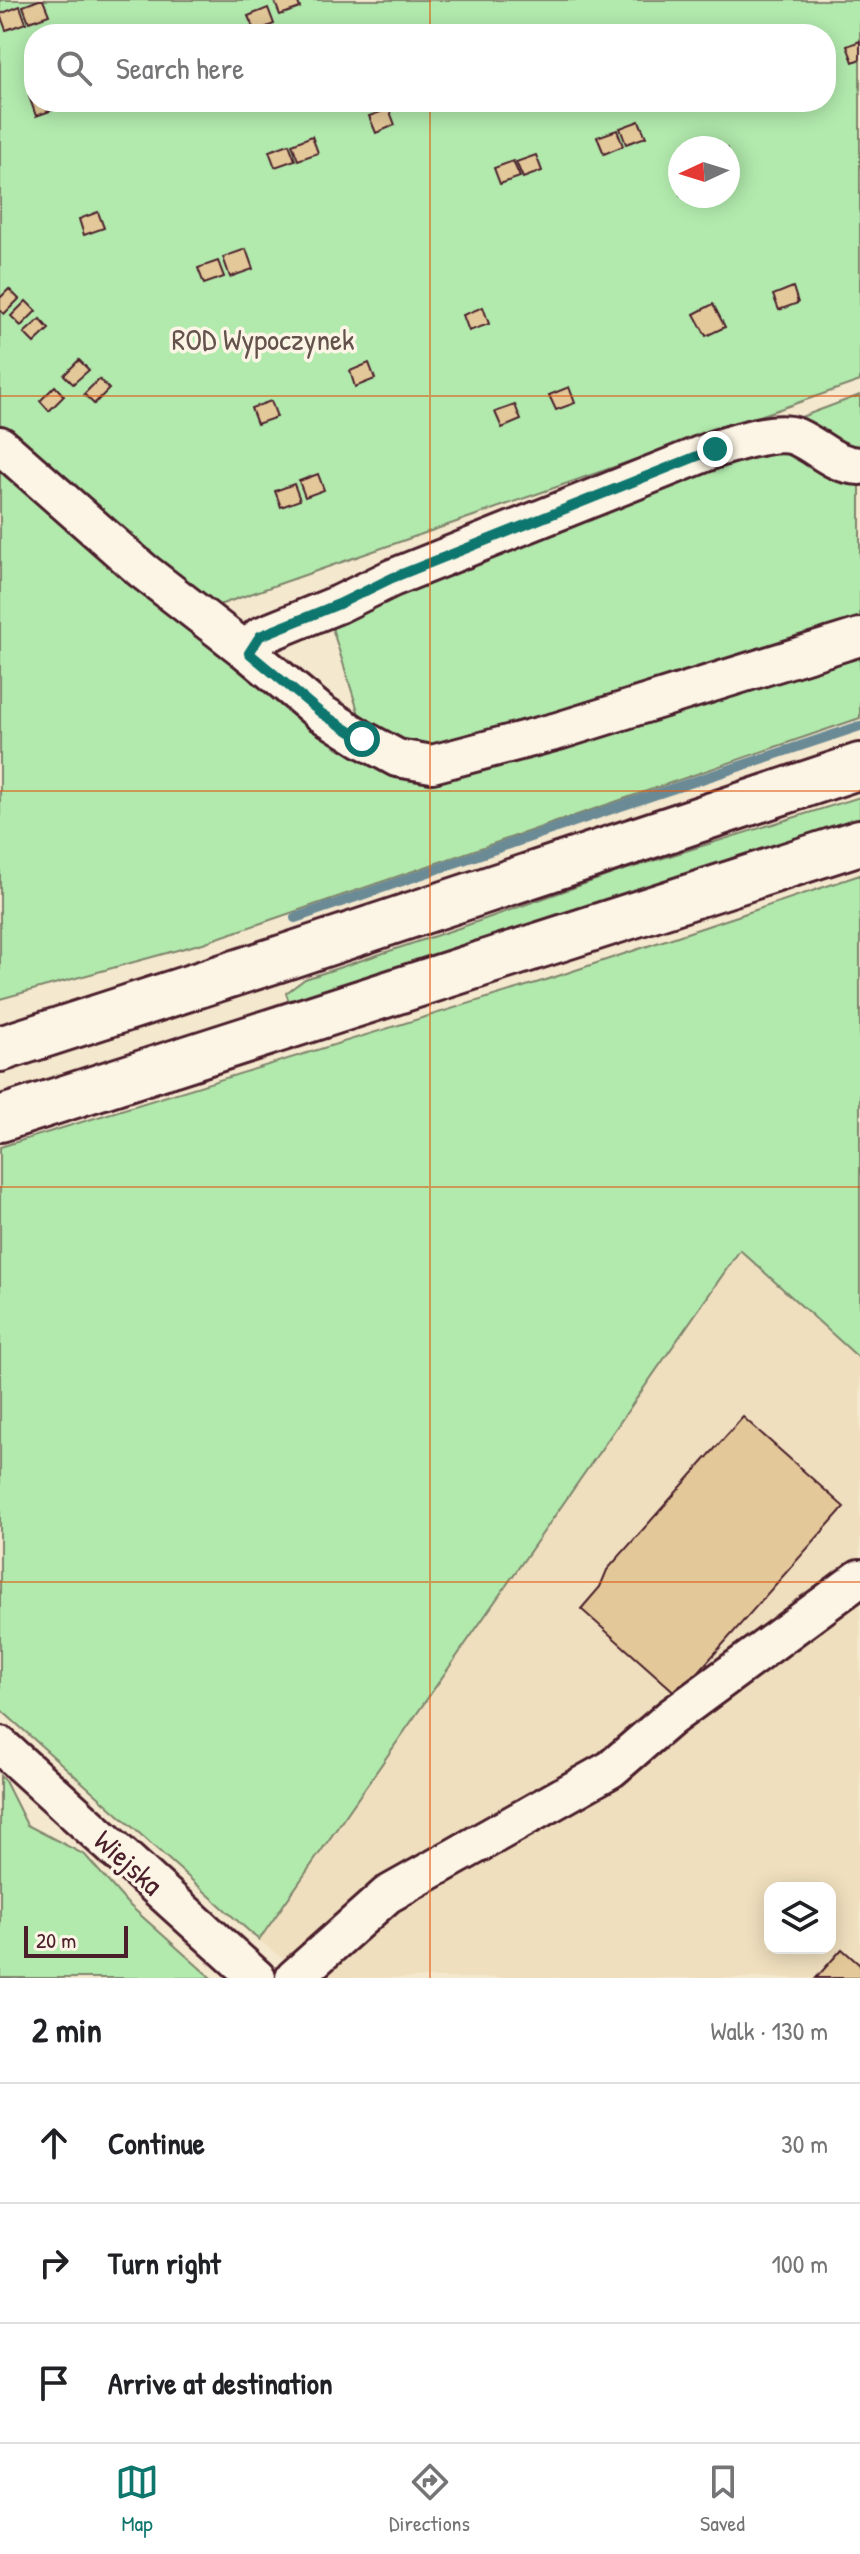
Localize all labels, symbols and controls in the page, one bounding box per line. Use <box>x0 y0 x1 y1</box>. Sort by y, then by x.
search box <box>24 24 836 112</box>
icon: search <box>52 46 96 90</box>
text: Search here <box>116 48 244 88</box>
north arrow <box>668 136 740 208</box>
park label: ROD Wypoczynek <box>172 319 354 359</box>
route end <box>697 431 733 467</box>
route start <box>344 721 380 757</box>
street label: Wiejska <box>86 1820 172 1904</box>
map controls <box>764 1882 836 1954</box>
button: layers <box>764 1882 836 1954</box>
scale bar <box>24 1922 128 1958</box>
text: 20 m <box>36 1925 76 1955</box>
text: 2 min <box>32 2007 102 2053</box>
text: Walk · 130 m <box>711 2013 828 2048</box>
icon: ahead <box>32 2121 76 2165</box>
text: Continue <box>108 2123 205 2163</box>
text: 30 m <box>781 2126 828 2161</box>
icon: right <box>32 2241 76 2285</box>
text: Turn right <box>108 2243 221 2283</box>
text: 100 m <box>772 2246 828 2281</box>
icon: arrive <box>32 2361 76 2405</box>
text: Arrive at destination <box>108 2363 333 2403</box>
tab: Map <box>115 2460 159 2538</box>
tab: Directions <box>389 2460 470 2538</box>
tab: Saved <box>700 2460 745 2538</box>

